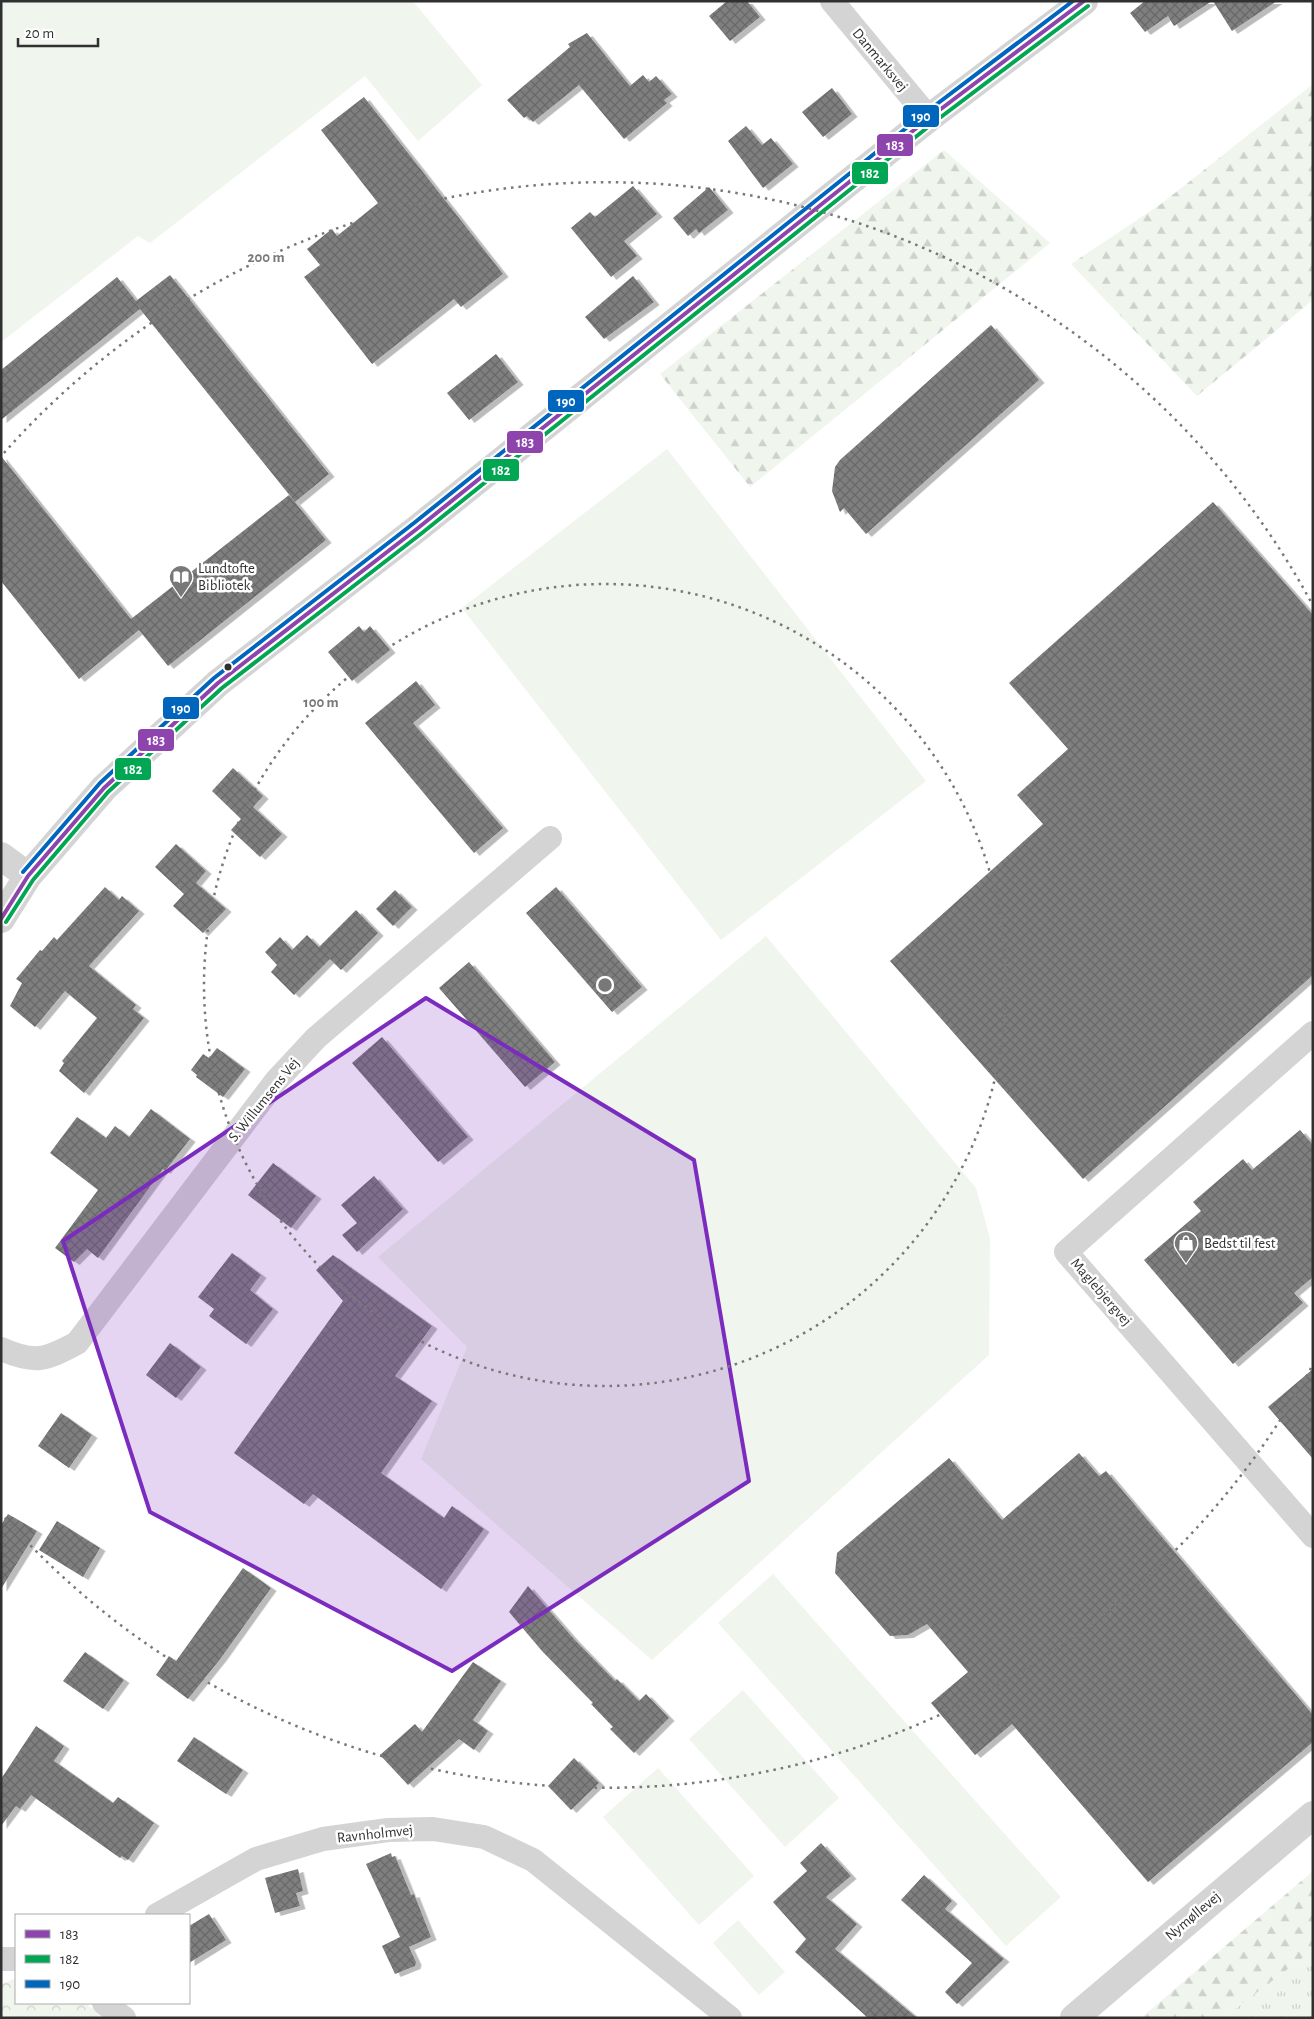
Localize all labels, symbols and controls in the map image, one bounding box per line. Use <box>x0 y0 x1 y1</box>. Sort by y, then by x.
scale bar <box>18 15 98 47</box>
text: 20 m <box>25 26 54 41</box>
street label: Danmarksvej <box>849 26 911 94</box>
line badge: 190 <box>902 104 940 128</box>
text: 190 <box>911 110 931 124</box>
line badge: 183 <box>876 133 914 157</box>
text: 183 <box>886 139 904 153</box>
line badge: 182 <box>851 161 889 185</box>
text: 182 <box>861 167 880 181</box>
text: 200 m <box>247 250 285 265</box>
line badge: 190 <box>547 389 585 413</box>
text: 190 <box>556 395 576 409</box>
line badge: 183 <box>506 430 544 454</box>
text: 183 <box>516 436 534 450</box>
line badge: 182 <box>482 458 520 482</box>
text: 182 <box>492 464 511 478</box>
place label: Lundtofte Bibliotek <box>198 561 255 593</box>
library icon: Lundtofte Bibliotek <box>168 564 194 598</box>
unlabelled marker <box>223 662 233 672</box>
text: 100 m <box>303 695 339 710</box>
line badge: 190 <box>162 696 200 720</box>
text: 190 <box>171 702 191 716</box>
line badge: 183 <box>137 728 175 752</box>
text: 183 <box>147 734 165 748</box>
line badge: 182 <box>114 757 152 781</box>
text: 182 <box>124 763 143 777</box>
centre of rings <box>596 976 614 994</box>
street label: S. Willumsens Vej <box>226 1055 302 1145</box>
shop icon: Bedst til fest <box>1173 1230 1199 1264</box>
place label: Bedst til fest <box>1204 1236 1276 1251</box>
street label: Maglebjergvej <box>1068 1255 1134 1329</box>
street label: Ravnholmvej <box>336 1823 414 1845</box>
street label: Nymøllevej <box>1163 1889 1223 1943</box>
legend <box>15 1914 190 2004</box>
text: 183 <box>60 1927 78 1942</box>
text: 182 <box>60 1952 79 1967</box>
text: 190 <box>60 1977 80 1992</box>

